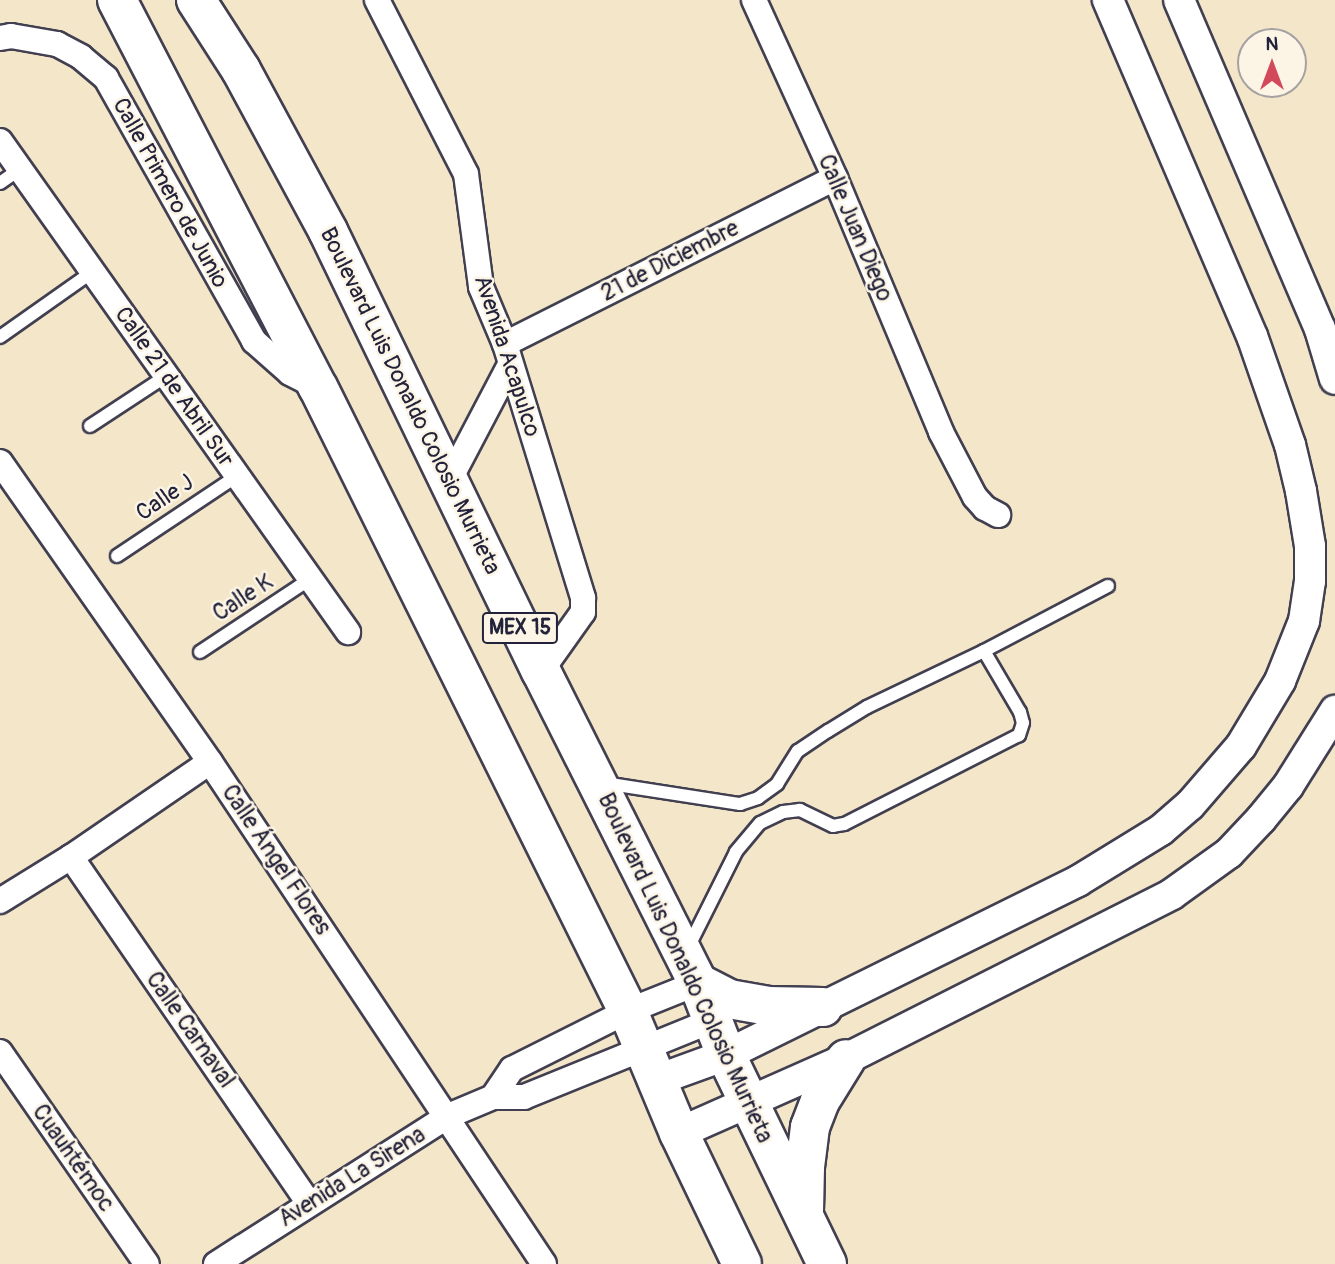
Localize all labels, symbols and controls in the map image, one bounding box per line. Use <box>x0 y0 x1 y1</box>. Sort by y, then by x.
north arrow <box>1237 28 1307 98</box>
text: N <box>1266 32 1278 56</box>
street label: Calle Primero de Junio <box>106 93 234 293</box>
street label: Calle Juan Diego <box>812 151 898 305</box>
street label: 21 de Diciembre <box>597 214 743 308</box>
street label: Boulevard Luis Donaldo Colosio Murrieta <box>314 223 506 579</box>
street label: Avenida Acapulco <box>468 272 546 440</box>
street label: Calle 21 de Abril Sur <box>108 302 240 472</box>
street label: Calle J <box>131 469 199 527</box>
street label: Calle K <box>208 568 278 628</box>
road number: MEX 15 <box>482 610 558 646</box>
street label: Calle Ángel Flores <box>216 780 336 940</box>
street label: Boulevard Luis Donaldo Colosio Murrieta <box>592 789 778 1147</box>
street label: Calle Carnaval <box>140 967 240 1093</box>
street label: Cuauhtémoc <box>26 1099 120 1217</box>
street label: Avenida La Sirena <box>274 1121 430 1233</box>

